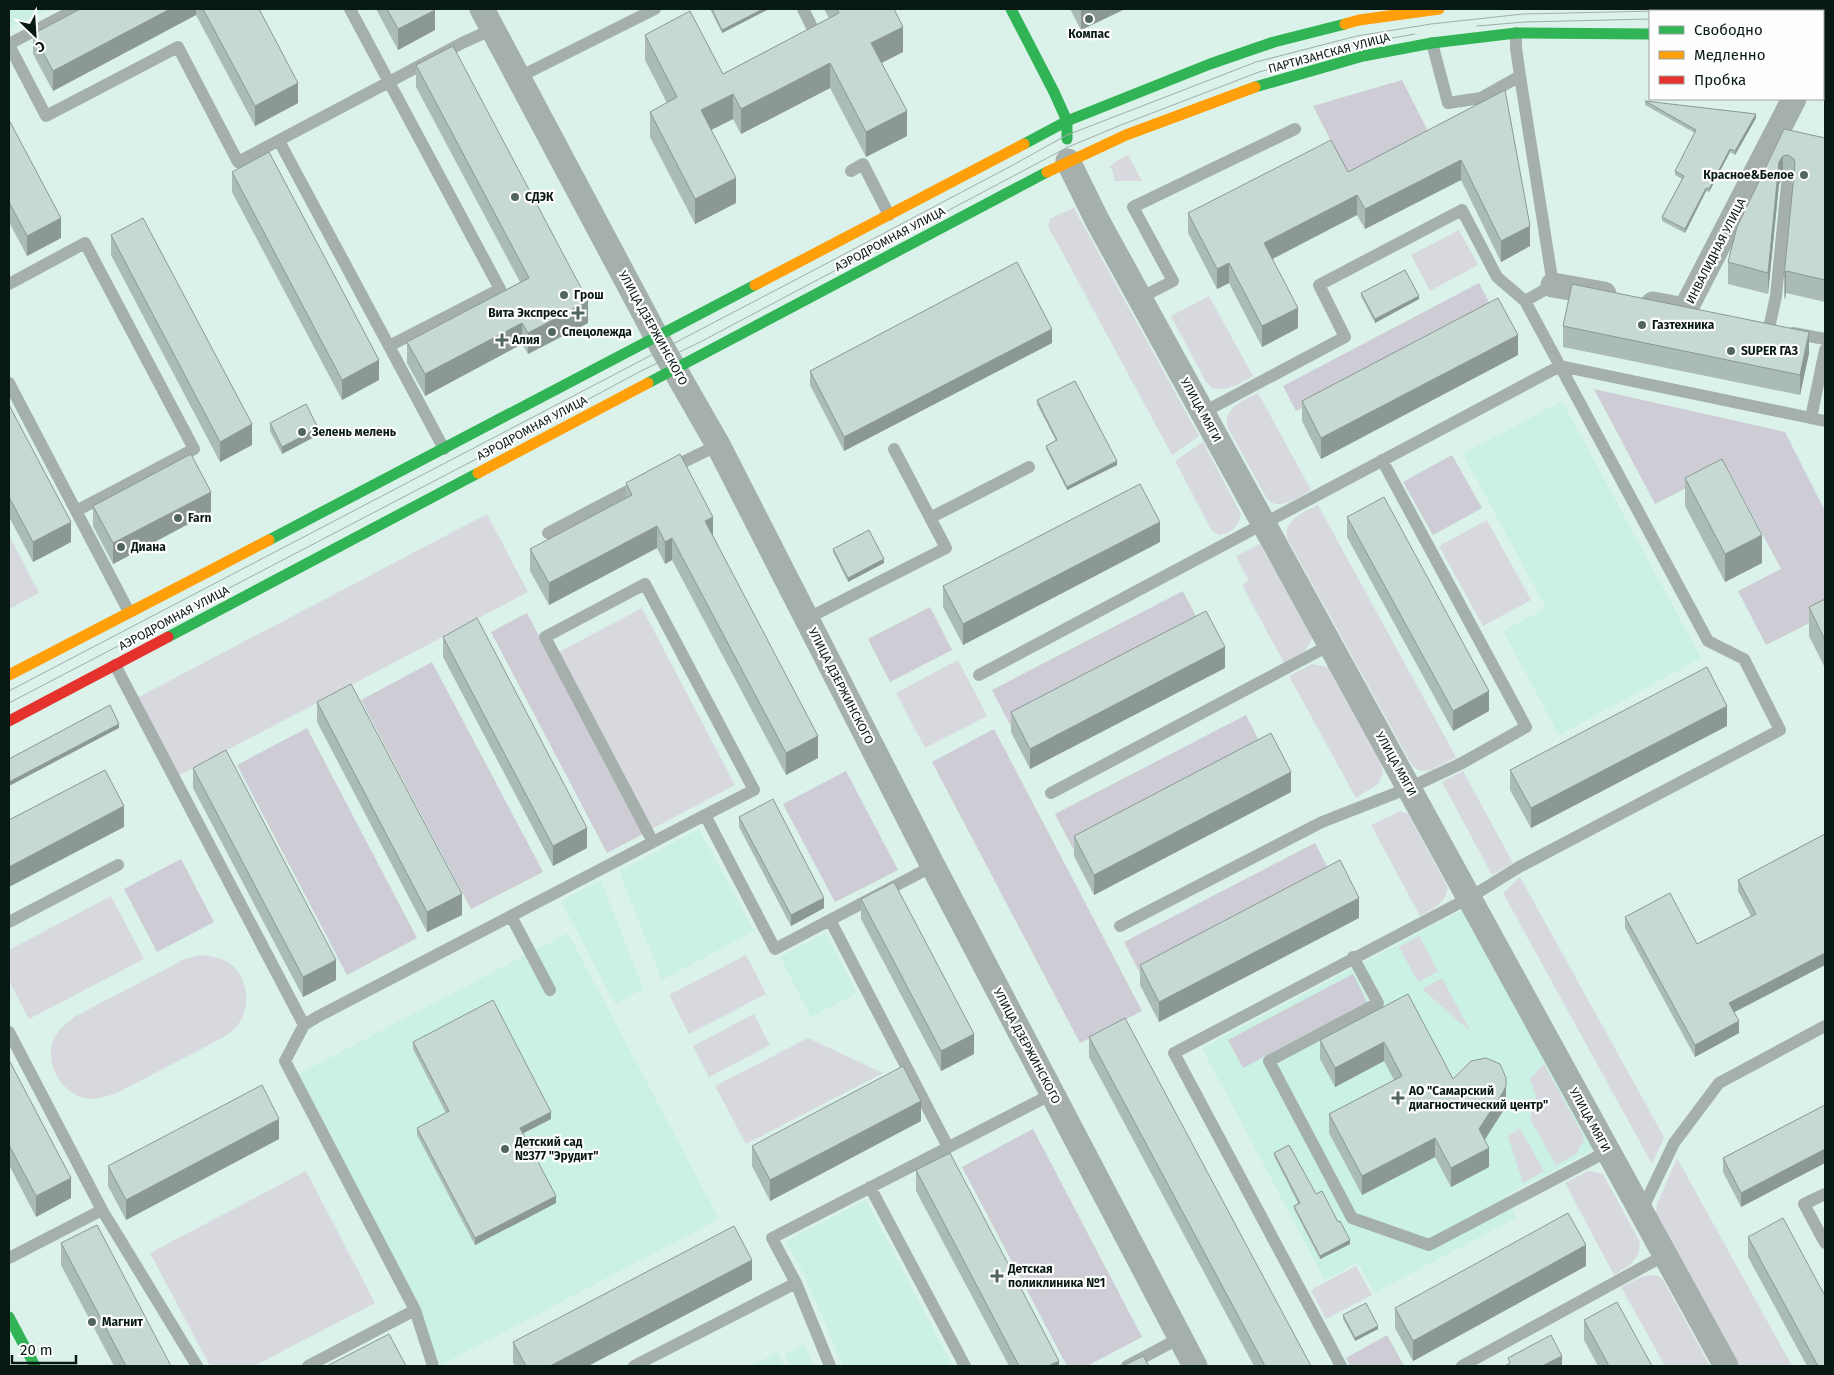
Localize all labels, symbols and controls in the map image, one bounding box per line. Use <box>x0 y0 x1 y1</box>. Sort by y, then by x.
north arrow <box>10 10 60 60</box>
legend <box>1649 10 1824 100</box>
marker: Компас <box>1083 13 1095 25</box>
text: Свободно <box>1694 21 1763 39</box>
place label: Компас <box>1068 27 1110 41</box>
street label: ПАРТИЗАНСКАЯ УЛИЦА <box>1267 30 1392 76</box>
text: С <box>33 37 48 56</box>
text: Медленно <box>1694 46 1766 64</box>
text: Пробка <box>1694 71 1746 89</box>
place label: Красное&Белое <box>1703 168 1794 182</box>
marker: Красное&Белое <box>1798 169 1810 181</box>
place label: СДЭК <box>525 190 554 204</box>
marker: СДЭК <box>509 191 521 203</box>
street label: ИНВАЛИДНАЯ УЛИЦА <box>1683 196 1749 306</box>
street label: АЭРОДРОМНАЯ УЛИЦА <box>832 204 948 274</box>
street label: УЛИЦА ДЗЕРЖИНСКОГО <box>616 268 690 388</box>
place label: Грош <box>574 288 604 302</box>
marker: Грош <box>558 289 570 301</box>
place label: Вита Экспресс <box>488 306 568 320</box>
marker: Вита Экспресс <box>572 307 584 319</box>
place label: Газтехника <box>1652 318 1715 332</box>
marker: Газтехника <box>1636 319 1648 331</box>
place label: Спецолежда <box>562 325 632 339</box>
marker: Спецолежда <box>546 326 558 338</box>
place label: Алия <box>511 333 540 347</box>
marker: Алия <box>496 334 508 346</box>
place label: SUPER ГАЗ <box>1741 344 1798 358</box>
marker: SUPER ГАЗ <box>1725 345 1737 357</box>
street label: УЛИЦА МЯГИ <box>1178 375 1224 445</box>
street label: АЭРОДРОМНАЯ УЛИЦА <box>474 393 590 463</box>
place label: Зелень мелень <box>311 425 397 439</box>
marker: Зелень мелень <box>296 426 308 438</box>
place label: Farn <box>188 511 212 525</box>
marker: Farn <box>172 512 184 524</box>
place label: Диана <box>130 540 166 554</box>
marker: Диана <box>115 541 127 553</box>
street label: АЭРОДРОМНАЯ УЛИЦА <box>116 583 232 653</box>
street label: УЛИЦА ДЗЕРЖИНСКОГО <box>806 625 876 747</box>
street label: УЛИЦА МЯГИ <box>1373 729 1419 799</box>
street label: УЛИЦА ДЗЕРЖИНСКОГО <box>991 986 1063 1106</box>
place label: АО "Самарский диагностический центр" <box>1408 1084 1548 1112</box>
street label: УЛИЦА МЯГИ <box>1567 1085 1613 1155</box>
marker: АО "Самарский диагностический центр" <box>1391 1091 1405 1105</box>
place label: Детский сад №377 "Эрудит" <box>514 1135 599 1163</box>
marker: Детский сад №377 "Эрудит" <box>499 1143 511 1155</box>
place label: Детская поликлиника №1 <box>1007 1262 1105 1290</box>
marker: Детская поликлиника №1 <box>990 1269 1004 1283</box>
place label: Магнит <box>102 1315 143 1329</box>
marker: Магнит <box>86 1316 98 1328</box>
scale bar <box>12 1332 76 1364</box>
text: 20 m <box>20 1341 53 1359</box>

